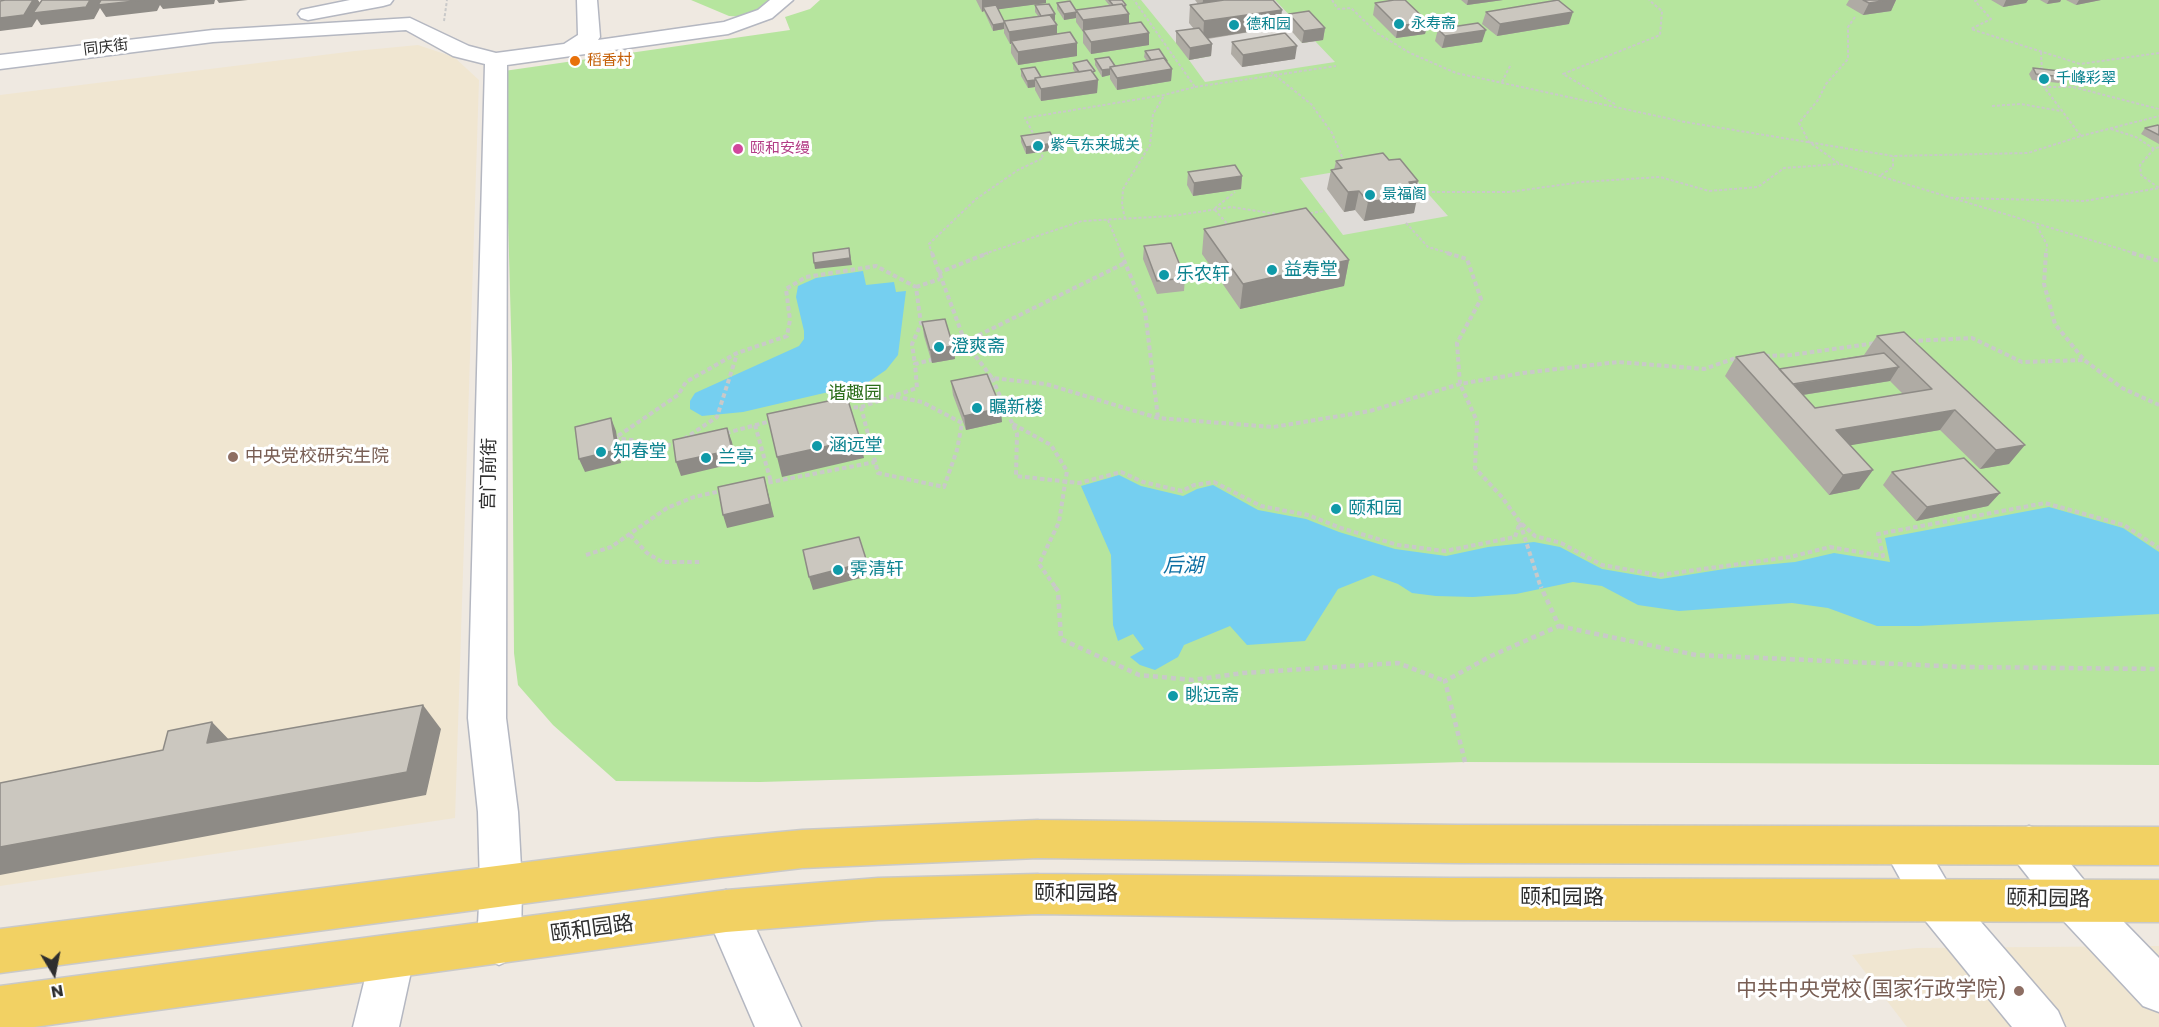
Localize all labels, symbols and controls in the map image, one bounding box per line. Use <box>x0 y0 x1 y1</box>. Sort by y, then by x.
place label: 永寿斋 <box>1411 15 1456 33</box>
place label: 德和园 <box>1246 16 1291 34</box>
marker: 永寿斋 <box>1392 17 1406 31</box>
marker: 德和园 <box>1227 18 1241 32</box>
street label: 同庆街 <box>83 36 129 60</box>
place label: 稻香村 <box>587 52 632 70</box>
marker: 稻香村 <box>568 54 582 68</box>
place label: 千峰彩翠 <box>2056 70 2116 88</box>
marker: 千峰彩翠 <box>2037 72 2051 86</box>
place label: 紫气东来城关 <box>1050 137 1140 155</box>
marker: 紫气东来城关 <box>1031 139 1045 153</box>
place label: 颐和安缦 <box>750 140 810 158</box>
marker: 颐和安缦 <box>731 142 745 156</box>
place label: 景福阁 <box>1382 186 1427 204</box>
marker: 景福阁 <box>1363 188 1377 202</box>
place label: 益寿堂 <box>1284 259 1338 281</box>
marker: 益寿堂 <box>1265 263 1279 277</box>
place label: 乐农轩 <box>1176 264 1230 286</box>
marker: 乐农轩 <box>1157 268 1171 282</box>
place label: 澄爽斋 <box>951 336 1005 358</box>
marker: 澄爽斋 <box>932 340 946 354</box>
park label: 谐趣园 <box>828 383 882 405</box>
place label: 瞩新楼 <box>989 397 1043 419</box>
marker: 瞩新楼 <box>970 401 984 415</box>
place label: 涵远堂 <box>829 435 883 457</box>
street label: 宫门前街 <box>479 438 501 510</box>
marker: 涵远堂 <box>810 439 824 453</box>
place label: 知春堂 <box>613 441 667 463</box>
marker: 知春堂 <box>594 445 608 459</box>
place label: 中央党校研究生院 <box>245 446 389 468</box>
place label: 兰亭 <box>718 447 754 469</box>
marker: 中央党校研究生院 <box>226 450 240 464</box>
marker: 兰亭 <box>699 451 713 465</box>
place label: 颐和园 <box>1348 498 1402 520</box>
marker: 颐和园 <box>1329 502 1343 516</box>
water label: 后湖 <box>1163 555 1203 579</box>
place label: 霁清轩 <box>850 559 904 581</box>
marker: 霁清轩 <box>831 563 845 577</box>
place label: 眺远斋 <box>1185 685 1239 707</box>
marker: 眺远斋 <box>1166 689 1180 703</box>
street label: 颐和园路 <box>1034 882 1118 908</box>
street label: 颐和园路 <box>1520 886 1604 912</box>
street label: 颐和园路 <box>2006 887 2090 913</box>
street label: 颐和园路 <box>549 912 635 948</box>
north arrow <box>24 943 84 1003</box>
place label: 中共中央党校(国家行政学院) <box>1736 978 2007 1004</box>
text: N <box>49 979 65 1004</box>
marker: 中共中央党校(国家行政学院) <box>2012 984 2026 998</box>

